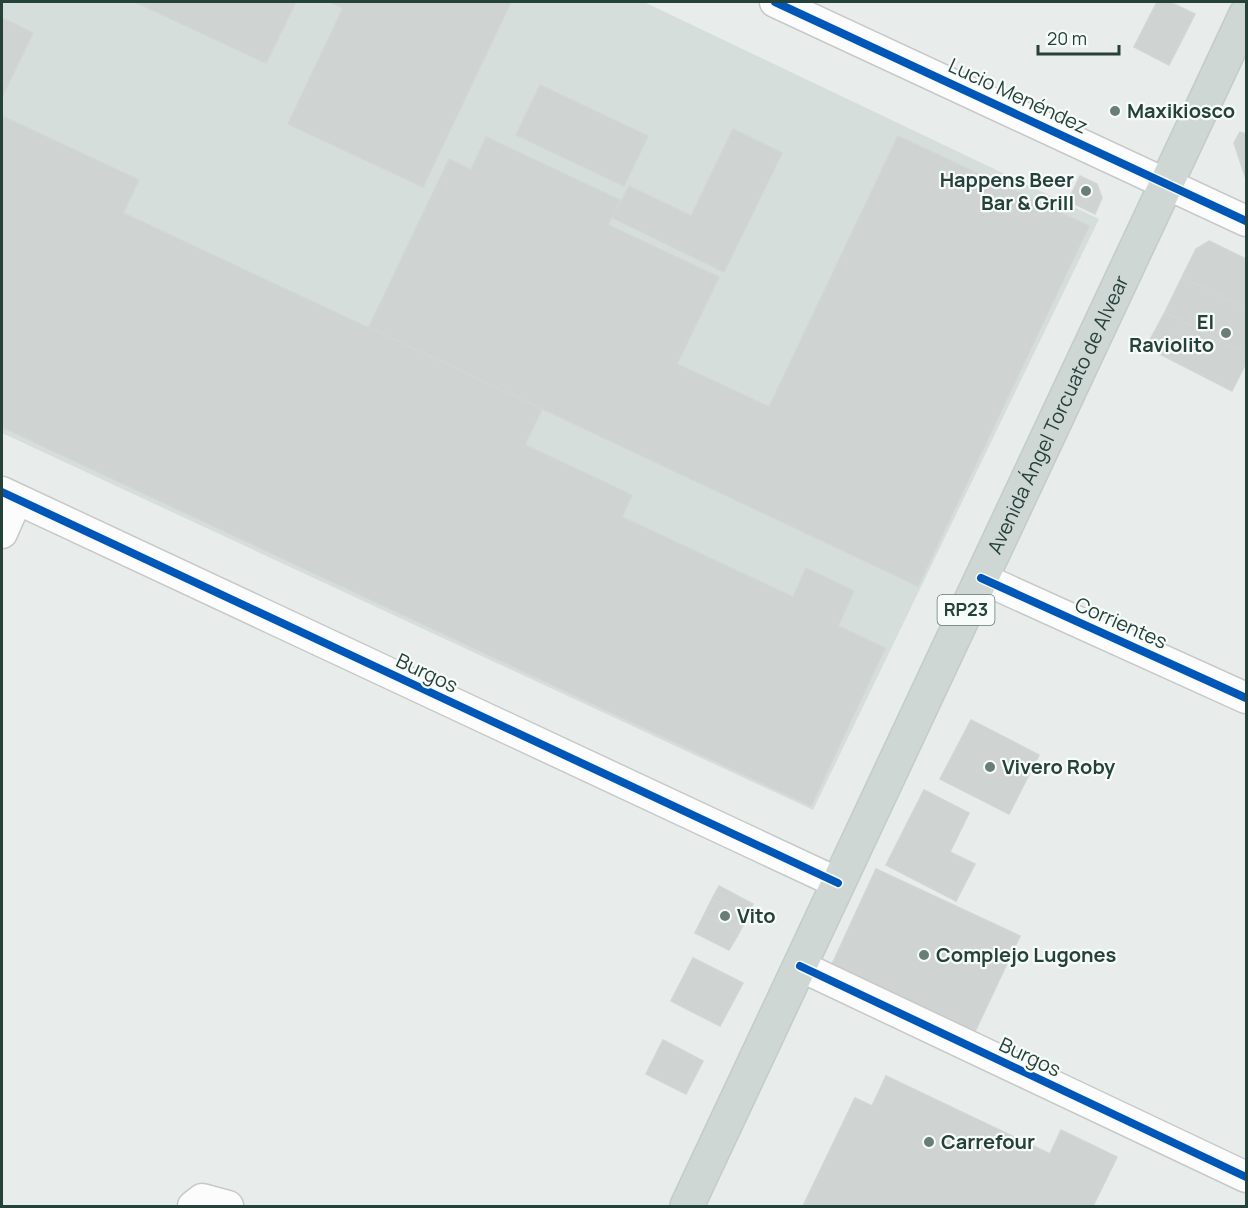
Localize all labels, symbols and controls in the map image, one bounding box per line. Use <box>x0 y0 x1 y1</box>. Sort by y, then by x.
scale bar <box>1038 18 1119 56</box>
text: 20 m <box>1047 26 1087 50</box>
street label: Lucio Menéndez <box>944 51 1092 140</box>
place label: Maxikiosco <box>1127 97 1235 124</box>
marker: Maxikiosco <box>1108 104 1122 118</box>
place label: Happens Beer Bar & Grill <box>940 166 1074 216</box>
marker: Happens Beer Bar & Grill <box>1079 184 1093 198</box>
street label: Avenida Ángel Torcuato de Alvear <box>981 271 1135 558</box>
place label: El Raviolito <box>1129 308 1214 358</box>
marker: El Raviolito <box>1219 326 1233 340</box>
street label: Corrientes <box>1071 590 1172 655</box>
road number: RP23 <box>938 595 994 625</box>
street label: Burgos <box>392 647 462 699</box>
place label: Vivero Roby <box>1002 753 1116 780</box>
marker: Vivero Roby <box>983 760 997 774</box>
place label: Vito <box>737 902 776 929</box>
marker: Vito <box>718 909 732 923</box>
place label: Complejo Lugones <box>936 941 1116 968</box>
marker: Complejo Lugones <box>917 948 931 962</box>
street label: Burgos <box>995 1031 1065 1083</box>
place label: Carrefour <box>941 1128 1035 1155</box>
marker: Carrefour <box>922 1135 936 1149</box>

